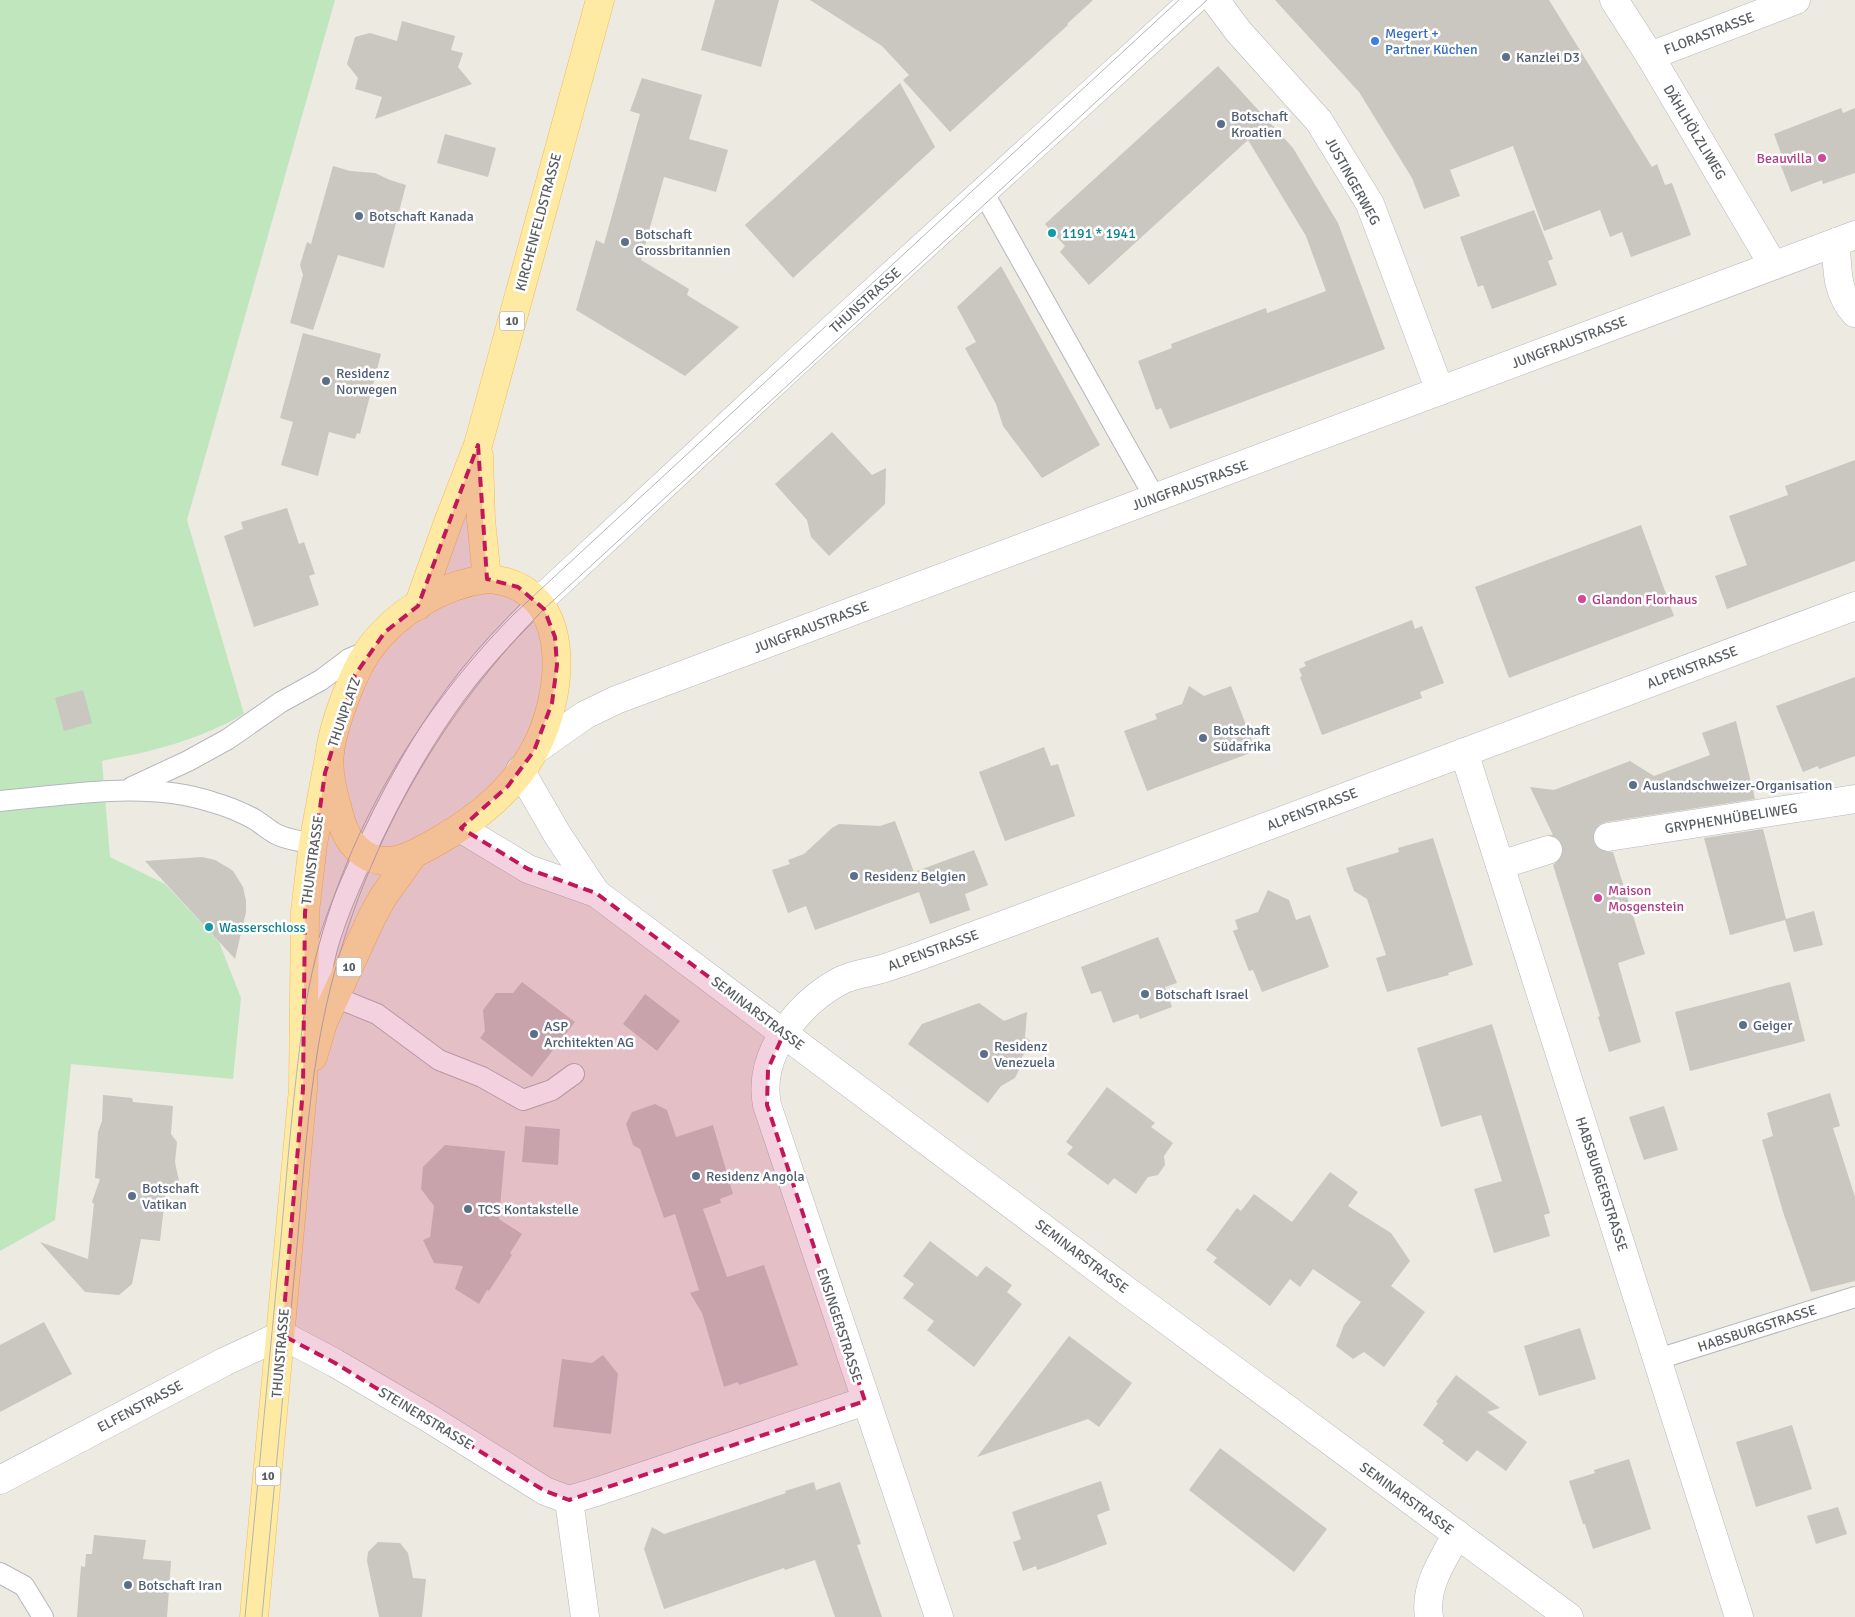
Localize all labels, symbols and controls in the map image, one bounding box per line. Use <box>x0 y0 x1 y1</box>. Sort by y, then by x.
street label: FLORASTRASSE <box>1662 8 1757 58</box>
place label: Megert + Partner Küchen <box>1385 25 1478 58</box>
marker: Megert + Partner Küchen <box>1369 35 1381 47</box>
place label: Kanzlei D3 <box>1516 49 1580 66</box>
marker: Kanzlei D3 <box>1500 51 1512 63</box>
street label: DÄHLHÖLZLIWEG <box>1660 82 1730 183</box>
place label: Botschaft Kroatien <box>1231 108 1288 141</box>
marker: Botschaft Kroatien <box>1215 118 1227 130</box>
street label: JUSTINGERWEG <box>1321 134 1384 228</box>
place label: Beauvilla <box>1757 150 1812 167</box>
street label: KIRCHENFELDSTRASSE <box>512 151 565 293</box>
marker: Beauvilla <box>1816 152 1828 164</box>
place label: Botschaft Kanada <box>369 208 474 225</box>
marker: Botschaft Kanada <box>353 210 365 222</box>
place label: 1191 * 1941 <box>1062 225 1136 242</box>
place label: Botschaft Grossbritannien <box>635 226 731 259</box>
marker: 1191 * 1941 <box>1046 227 1058 239</box>
marker: Botschaft Grossbritannien <box>619 236 631 248</box>
street label: THUNSTRASSE <box>826 264 905 337</box>
road number: 10 <box>500 312 524 331</box>
street label: JUNGFRAUSTRASSE <box>1509 313 1629 372</box>
place label: Residenz Norwegen <box>336 365 397 398</box>
marker: Residenz Norwegen <box>320 375 332 387</box>
street label: JUNGFRAUSTRASSE <box>1130 457 1251 514</box>
place label: Glandon Florhaus <box>1592 591 1698 608</box>
marker: Glandon Florhaus <box>1576 593 1588 605</box>
street label: JUNGFRAUSTRASSE <box>751 598 871 657</box>
street label: ALPENSTRASSE <box>1644 642 1740 693</box>
street label: THUNPLATZ <box>325 675 364 749</box>
place label: Botschaft Südafrika <box>1213 722 1271 755</box>
marker: Botschaft Südafrika <box>1197 732 1209 744</box>
place label: Auslandschweizer-Organisation <box>1643 777 1832 794</box>
marker: Auslandschweizer-Organisation <box>1627 779 1639 791</box>
street label: ALPENSTRASSE <box>1264 784 1360 835</box>
street label: GRYPHENHÜBELIWEG <box>1663 800 1799 837</box>
street label: THUNSTRASSE <box>298 814 327 906</box>
place label: Residenz Belgien <box>864 868 966 885</box>
marker: Residenz Belgien <box>848 870 860 882</box>
place label: Maison Mosgenstein <box>1608 882 1684 915</box>
marker: Maison Mosgenstein <box>1592 892 1604 904</box>
place label: Wasserschloss <box>219 919 306 936</box>
marker: Wasserschloss <box>203 921 215 933</box>
street label: ALPENSTRASSE <box>885 926 981 975</box>
road number: 10 <box>336 958 362 976</box>
street label: SEMINARSTRASSE <box>708 973 808 1054</box>
place label: Botschaft Israel <box>1155 986 1249 1003</box>
marker: Botschaft Israel <box>1139 988 1151 1000</box>
place label: Geiger <box>1753 1017 1793 1034</box>
place label: ASP Architekten AG <box>544 1018 634 1051</box>
marker: Geiger <box>1737 1019 1749 1031</box>
marker: ASP Architekten AG <box>528 1028 540 1040</box>
place label: Residenz Venezuela <box>994 1038 1055 1071</box>
marker: Residenz Venezuela <box>978 1048 990 1060</box>
street label: HABSBURGERSTRASSE <box>1572 1115 1631 1254</box>
place label: Residenz Angola <box>706 1168 805 1185</box>
marker: Residenz Angola <box>690 1170 702 1182</box>
place label: Botschaft Vatikan <box>142 1180 199 1213</box>
marker: Botschaft Vatikan <box>126 1190 138 1202</box>
place label: TCS Kontakstelle <box>478 1201 579 1218</box>
marker: TCS Kontakstelle <box>462 1203 474 1215</box>
street label: SEMINARSTRASSE <box>1032 1216 1132 1297</box>
street label: ENSINGERSTRASSE <box>813 1266 866 1384</box>
street label: HABSBURGSTRASSE <box>1696 1301 1819 1356</box>
street label: THUNSTRASSE <box>268 1307 293 1399</box>
street label: ELFENSTRASSE <box>94 1377 186 1436</box>
street label: STEINERSTRASSE <box>376 1384 476 1453</box>
street label: SEMINARSTRASSE <box>1356 1459 1457 1538</box>
road number: 10 <box>256 1466 280 1485</box>
place label: Botschaft Iran <box>138 1577 222 1594</box>
marker: Botschaft Iran <box>122 1579 134 1591</box>

